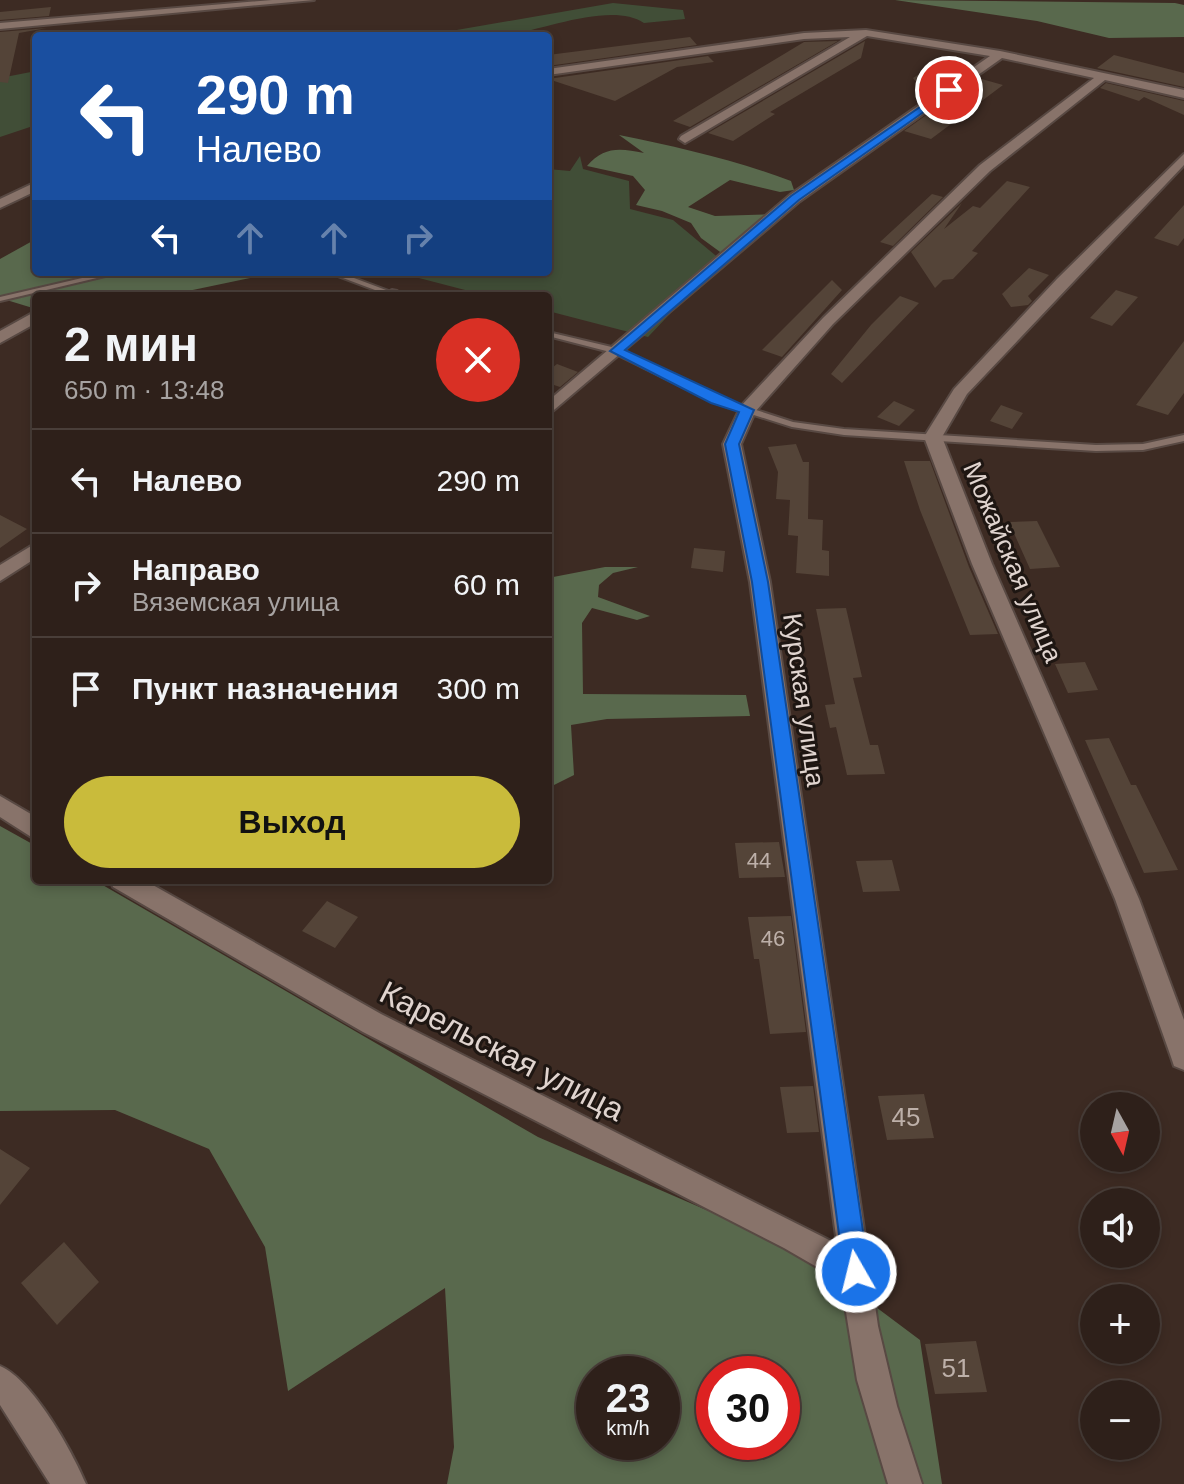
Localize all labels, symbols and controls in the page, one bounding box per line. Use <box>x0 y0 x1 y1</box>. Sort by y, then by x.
pin <box>915 56 983 124</box>
text: 290 m <box>196 63 355 126</box>
icon: left <box>64 64 168 168</box>
icon: arrive <box>927 68 971 112</box>
text: Налево <box>196 129 322 170</box>
icon: left <box>144 216 188 260</box>
icon: ahead <box>228 216 272 260</box>
icon: ahead <box>312 216 356 260</box>
icon: right <box>396 216 440 260</box>
text: 2 мин <box>64 318 198 371</box>
button: close <box>436 318 520 402</box>
text: 650 m · 13:48 <box>64 375 224 405</box>
street label: Можайская улица <box>957 457 1069 667</box>
icon: left <box>64 459 108 503</box>
text: Налево <box>132 464 242 497</box>
text: 290 m <box>437 464 520 497</box>
text: Направо <box>132 553 260 586</box>
icon: right <box>64 563 108 607</box>
text: 60 m <box>453 568 520 601</box>
text: Вяземская улица <box>132 587 339 617</box>
street label: Курская улица <box>777 612 831 789</box>
icon: arrive <box>64 667 108 711</box>
text: Пункт назначения <box>132 672 399 705</box>
text: 300 m <box>437 672 520 705</box>
button: Выход <box>64 776 520 868</box>
house number: 44 <box>747 848 771 873</box>
house number: 46 <box>761 926 785 951</box>
street label: Карельская улица <box>374 974 630 1128</box>
north arrow <box>1080 1092 1160 1172</box>
map controls <box>1080 1092 1160 1460</box>
house number: 45 <box>892 1102 920 1132</box>
button: sound <box>1080 1188 1160 1268</box>
position arrow <box>814 1230 898 1314</box>
button: + <box>1080 1284 1160 1364</box>
house number: 51 <box>942 1353 970 1383</box>
speed limit sign: 30 <box>696 1356 800 1460</box>
text: 23 <box>606 1376 650 1420</box>
button: − <box>1080 1380 1160 1460</box>
text: km/h <box>606 1417 650 1439</box>

